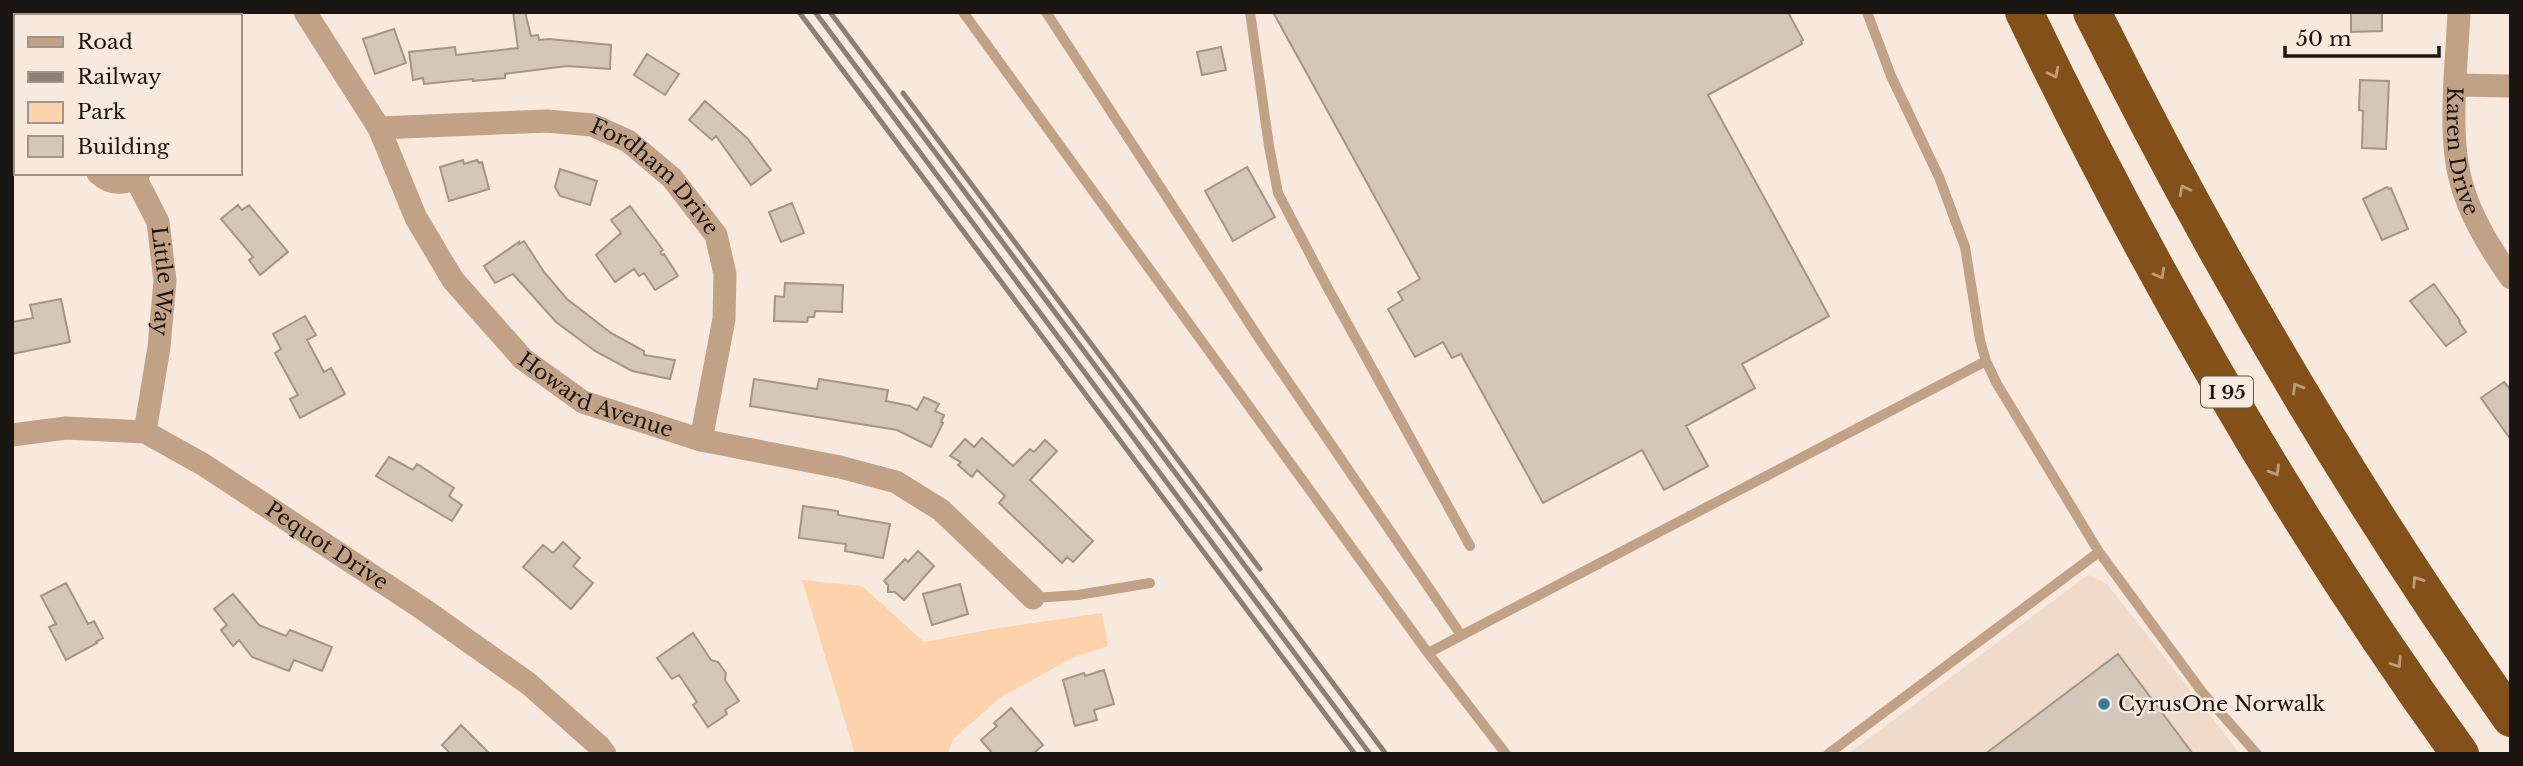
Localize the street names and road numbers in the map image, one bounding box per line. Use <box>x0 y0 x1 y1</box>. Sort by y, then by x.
street label: Karen Drive <box>2441 86 2485 220</box>
street label: Fordham Drive <box>587 113 724 240</box>
street label: Little Way <box>146 225 178 338</box>
street label: Howard Avenue <box>513 347 676 443</box>
road number: I 95 <box>2201 376 2253 408</box>
street label: Pequot Drive <box>260 496 393 595</box>

